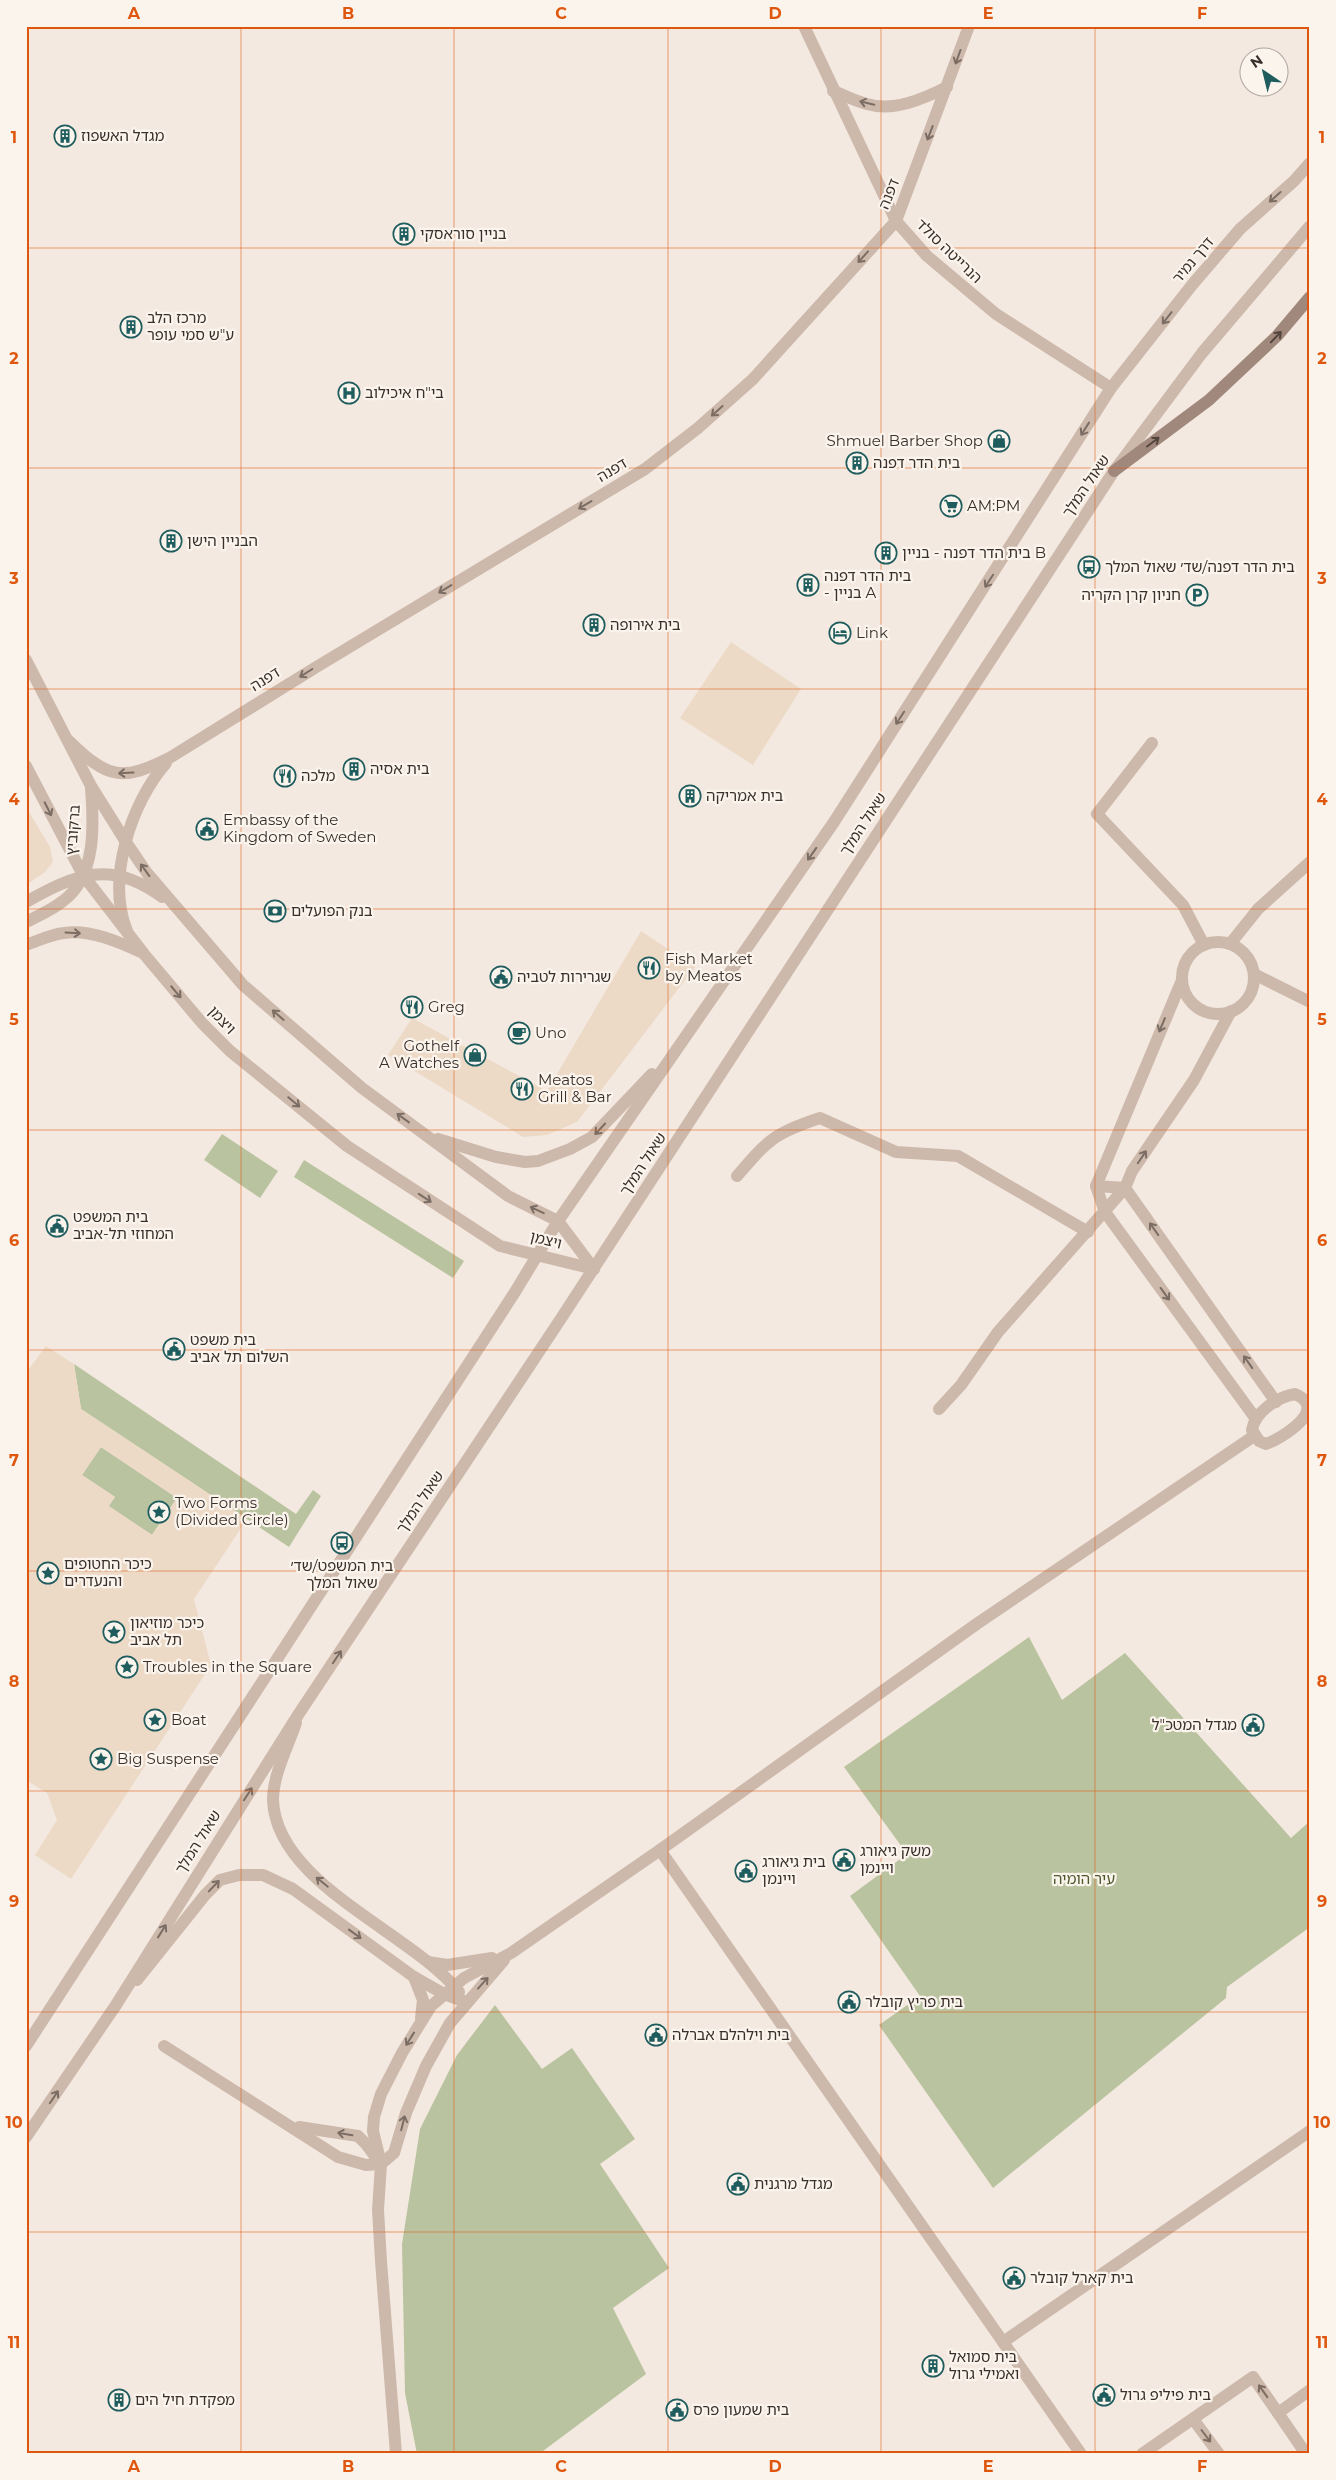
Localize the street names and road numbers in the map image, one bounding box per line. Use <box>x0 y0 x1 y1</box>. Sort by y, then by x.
street label: דפנה <box>874 176 903 212</box>
street label: הנרייטה סולד <box>912 214 986 287</box>
street label: דרך נמיר <box>1168 233 1218 287</box>
street label: שאול המלך <box>1058 451 1113 521</box>
street label: דפנה <box>593 453 630 486</box>
street label: דפנה <box>246 662 283 695</box>
street label: שאול המלך <box>835 789 890 859</box>
street label: ברקוביץ <box>61 804 84 856</box>
street label: ויצמן <box>204 1001 240 1038</box>
street label: שאול המלך <box>615 1129 670 1199</box>
street label: ויצמן <box>528 1226 564 1253</box>
street label: שאול המלך <box>392 1467 447 1537</box>
street label: שאול המלך <box>171 1806 225 1877</box>

